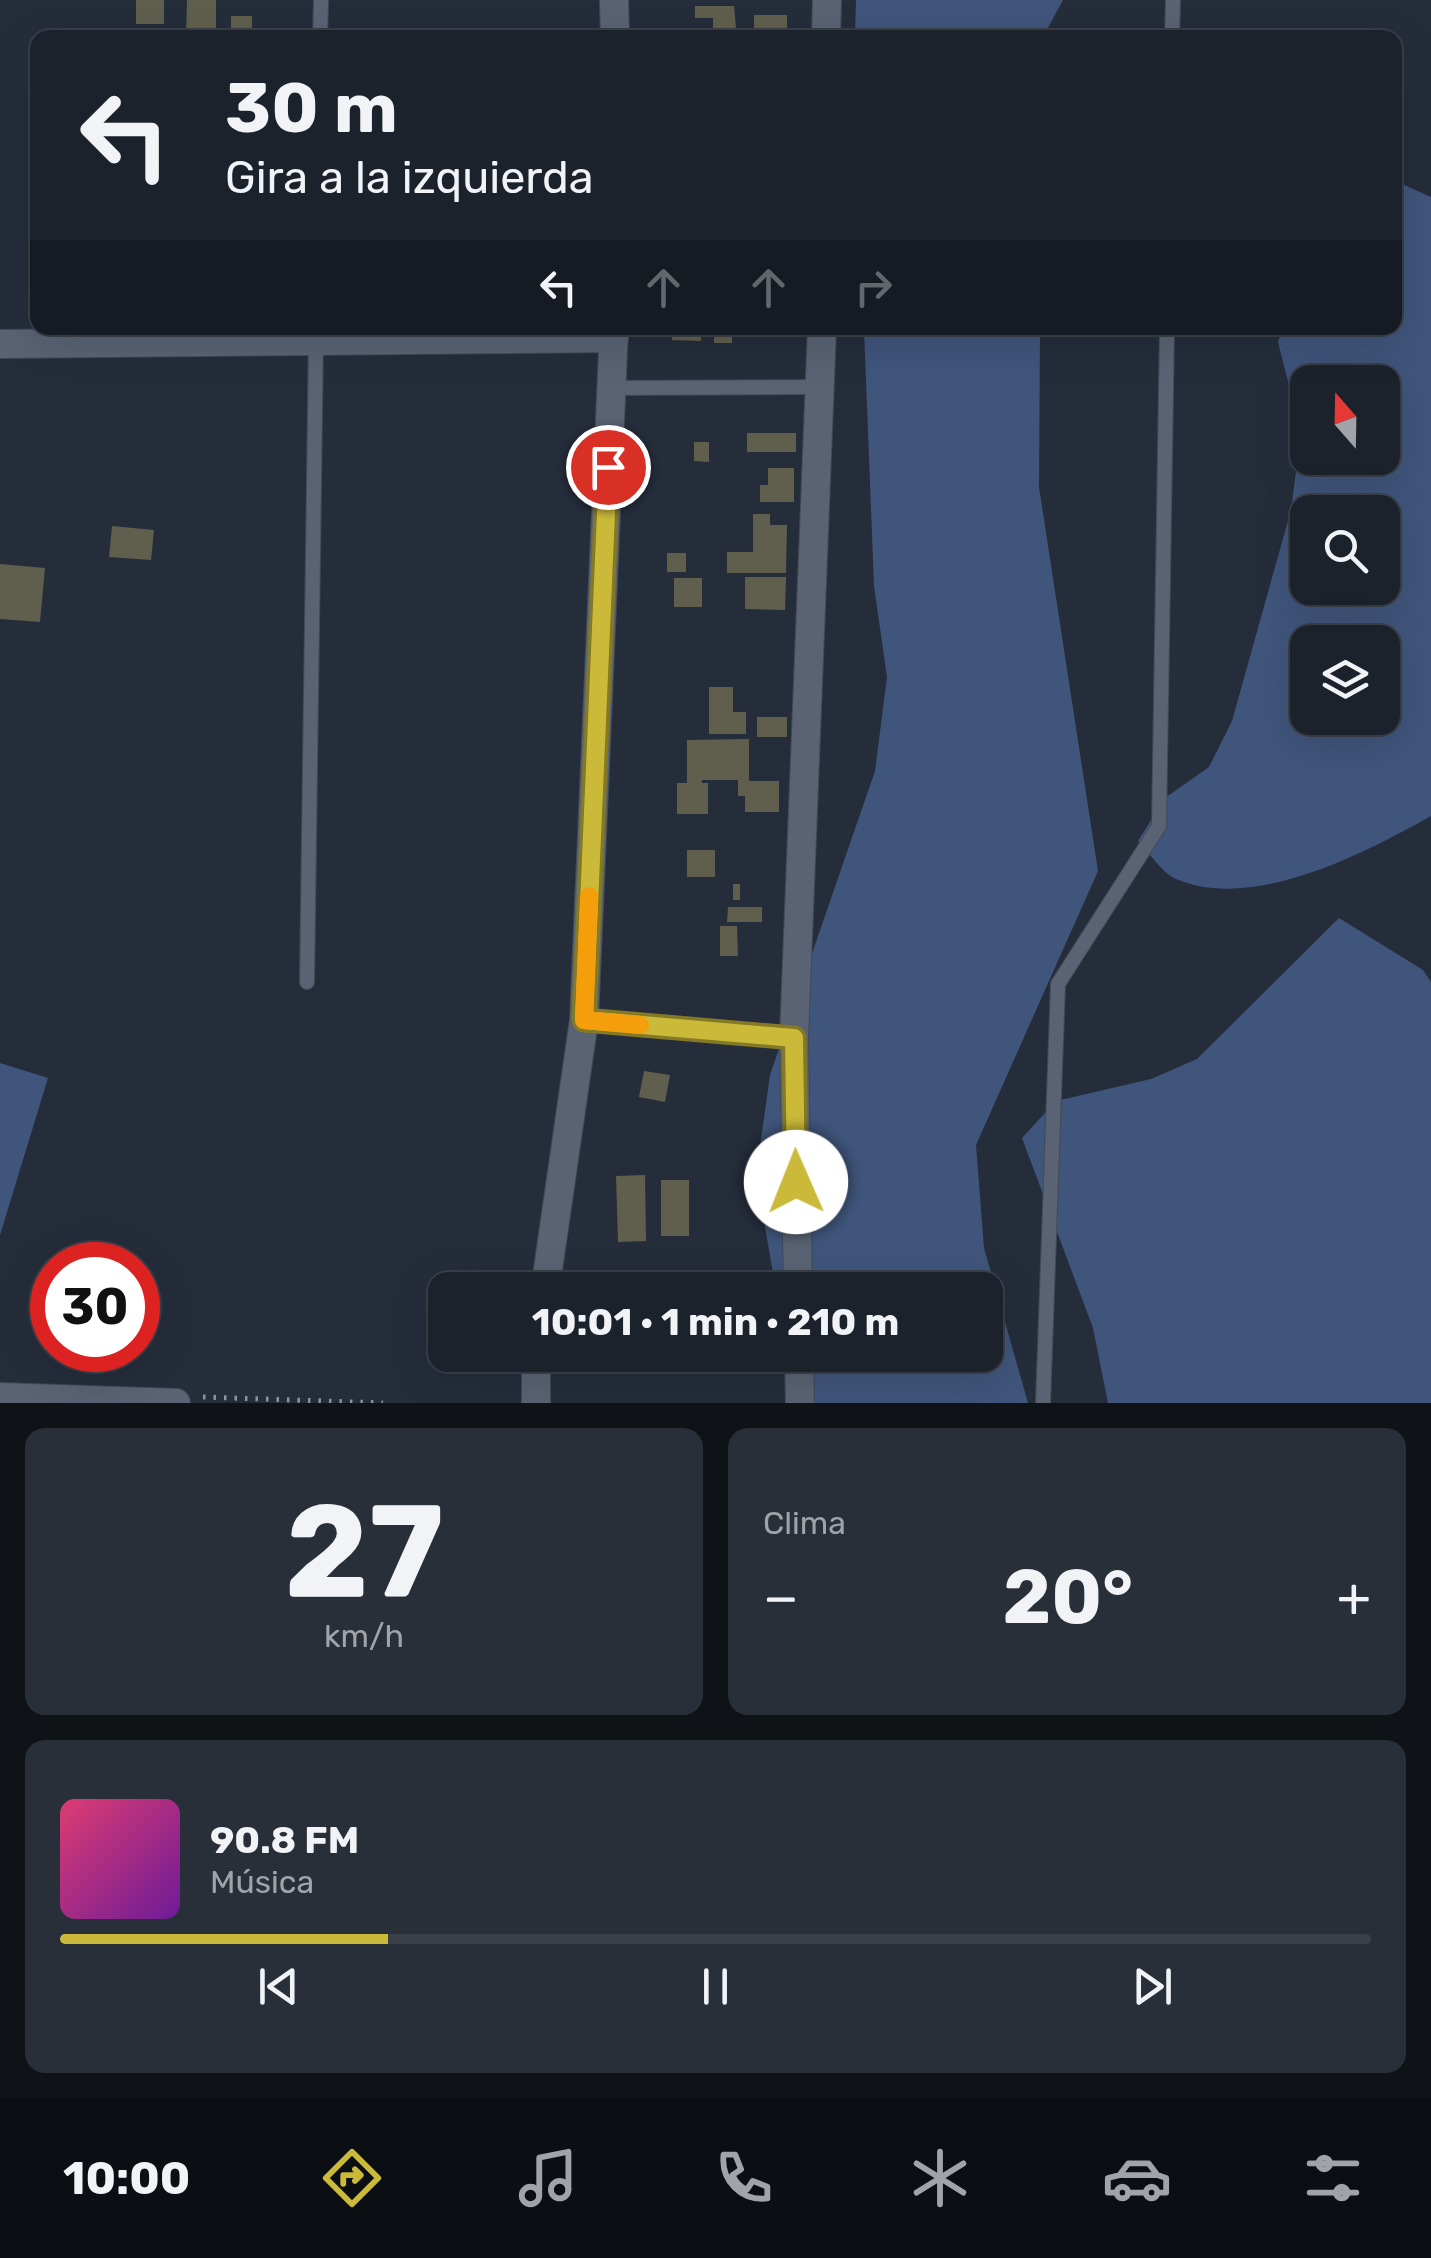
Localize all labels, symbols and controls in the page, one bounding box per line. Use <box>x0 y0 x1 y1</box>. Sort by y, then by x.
text: 30 m <box>225 67 398 150</box>
icon: left <box>60 70 190 200</box>
text: Gira a la izquierda <box>225 151 594 204</box>
icon: left <box>531 260 586 315</box>
icon: ahead <box>636 260 691 315</box>
icon: ahead <box>741 260 796 315</box>
icon: right <box>846 260 901 315</box>
north arrow <box>1290 365 1400 475</box>
map controls <box>1290 365 1400 735</box>
pin <box>566 425 651 510</box>
icon: arrive <box>581 440 636 495</box>
button: search <box>1290 495 1400 605</box>
button: layers <box>1290 625 1400 735</box>
position arrow <box>744 1130 848 1234</box>
speed limit sign: 30 <box>30 1242 160 1372</box>
text: 10:01 · 1 min · 210 m <box>532 1299 899 1345</box>
text: 27 <box>285 1474 444 1629</box>
text: Clima <box>763 1504 846 1542</box>
text: 20° <box>1002 1553 1133 1642</box>
text: − <box>763 1565 799 1630</box>
text: + <box>1337 1565 1371 1630</box>
text: km/h <box>324 1617 404 1655</box>
text: 90.8 FM <box>210 1817 359 1863</box>
text: Música <box>210 1863 314 1901</box>
icon: previous <box>251 1959 306 2014</box>
icon: pause <box>688 1959 743 2014</box>
icon: next <box>1125 1959 1180 2014</box>
icon: directions <box>317 2143 387 2213</box>
icon: music <box>513 2143 583 2213</box>
icon: phone <box>709 2143 779 2213</box>
icon: climate <box>905 2143 975 2213</box>
icon: car <box>1102 2143 1172 2213</box>
icon: filters <box>1298 2143 1368 2213</box>
text: 10:00 <box>63 2152 190 2205</box>

